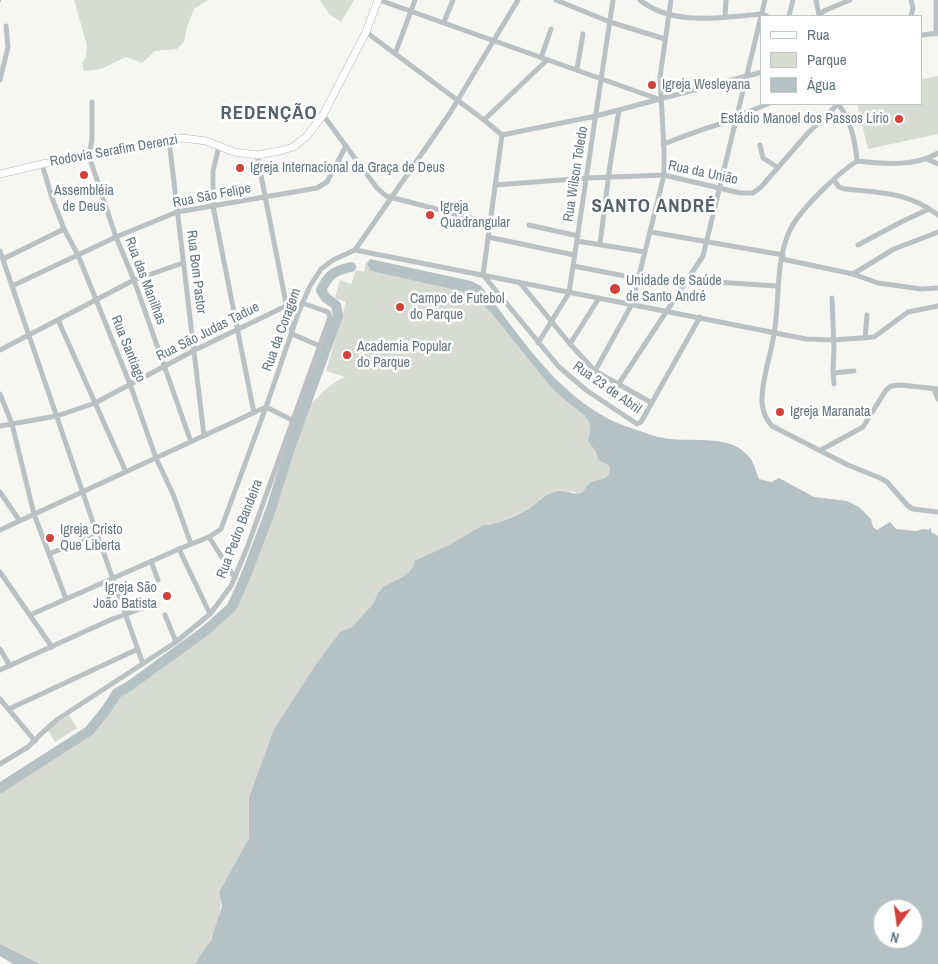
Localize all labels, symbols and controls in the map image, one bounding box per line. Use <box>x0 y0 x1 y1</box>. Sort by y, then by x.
legend <box>760 15 923 105</box>
text: Rua <box>807 24 830 45</box>
text: Parque <box>807 49 847 70</box>
text: Água <box>807 74 836 95</box>
place label: Igreja Wesleyana <box>662 77 750 93</box>
marker: Igreja Wesleyana <box>646 79 658 91</box>
district label: REDENÇÃO <box>219 103 319 125</box>
place label: Estádio Manoel dos Passos Lirio <box>721 111 889 127</box>
marker: Estádio Manoel dos Passos Lirio <box>893 113 905 125</box>
street label: Rua Wilson Toledo <box>560 125 592 223</box>
street label: Rodovia Serafim Derenzi <box>49 131 179 171</box>
street label: Rua da União <box>667 157 739 189</box>
place label: Igreja Internacional da Graça de Deus <box>250 160 445 176</box>
marker: Igreja Internacional da Graça de Deus <box>234 162 246 174</box>
marker: Assembléia de Deus <box>78 169 90 181</box>
street label: Rua São Felipe <box>172 180 252 212</box>
place label: Assembléia de Deus <box>54 183 114 216</box>
district label: SANTO ANDRÉ <box>590 196 718 218</box>
place label: Igreja Quadrangular <box>440 199 510 232</box>
marker: Igreja Quadrangular <box>424 209 436 221</box>
street label: Rua Bom Pastor <box>183 229 209 315</box>
street label: Rua das Manilhas <box>121 235 169 327</box>
place label: Unidade de Saúde de Santo André <box>626 273 722 306</box>
marker: Unidade de Saúde de Santo André <box>608 282 622 296</box>
street label: Rua da Coragem <box>259 286 305 374</box>
place label: Campo de Futebol do Parque <box>410 291 504 324</box>
street label: Rua São Judas Tadue <box>154 299 262 365</box>
marker: Campo de Futebol do Parque <box>394 301 406 313</box>
street label: Rua Santiago <box>107 313 149 385</box>
place label: Academia Popular do Parque <box>357 339 451 372</box>
marker: Academia Popular do Parque <box>341 349 353 361</box>
street label: Rua 23 de Abril <box>570 358 644 418</box>
place label: Igreja Maranata <box>790 404 870 420</box>
marker: Igreja Maranata <box>774 406 786 418</box>
street label: Rua Pedro Bandeira <box>213 477 267 581</box>
place label: Igreja Cristo Que Liberta <box>60 522 123 554</box>
marker: Igreja Cristo Que Liberta <box>44 532 56 544</box>
place label: Igreja São João Batista <box>93 580 157 612</box>
marker: Igreja São João Batista <box>161 590 173 602</box>
north arrow <box>873 899 923 949</box>
text: N <box>888 928 901 947</box>

